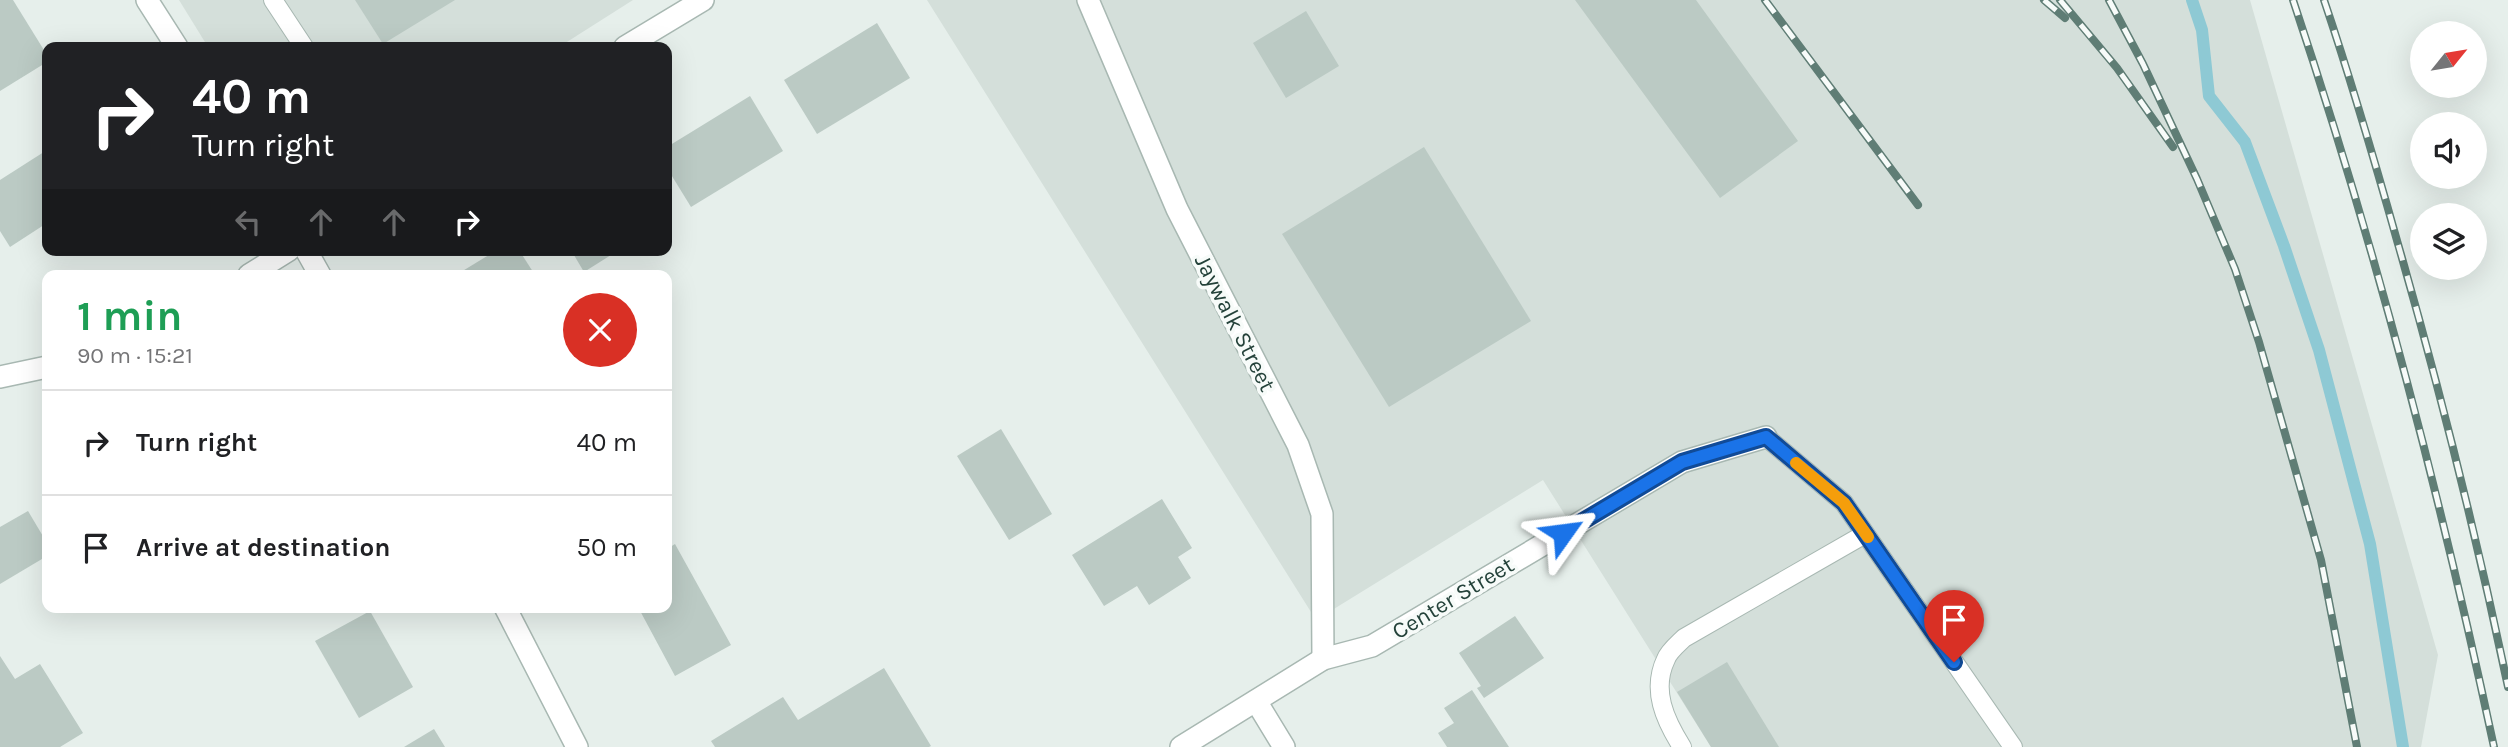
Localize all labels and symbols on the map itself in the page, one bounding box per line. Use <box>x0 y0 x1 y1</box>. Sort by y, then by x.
north arrow <box>2410 21 2487 98</box>
street label: Jaywalk Street <box>1189 250 1281 396</box>
position arrow <box>1526 496 1600 570</box>
street label: Center Street <box>1387 551 1519 645</box>
pin <box>1924 590 1984 662</box>

